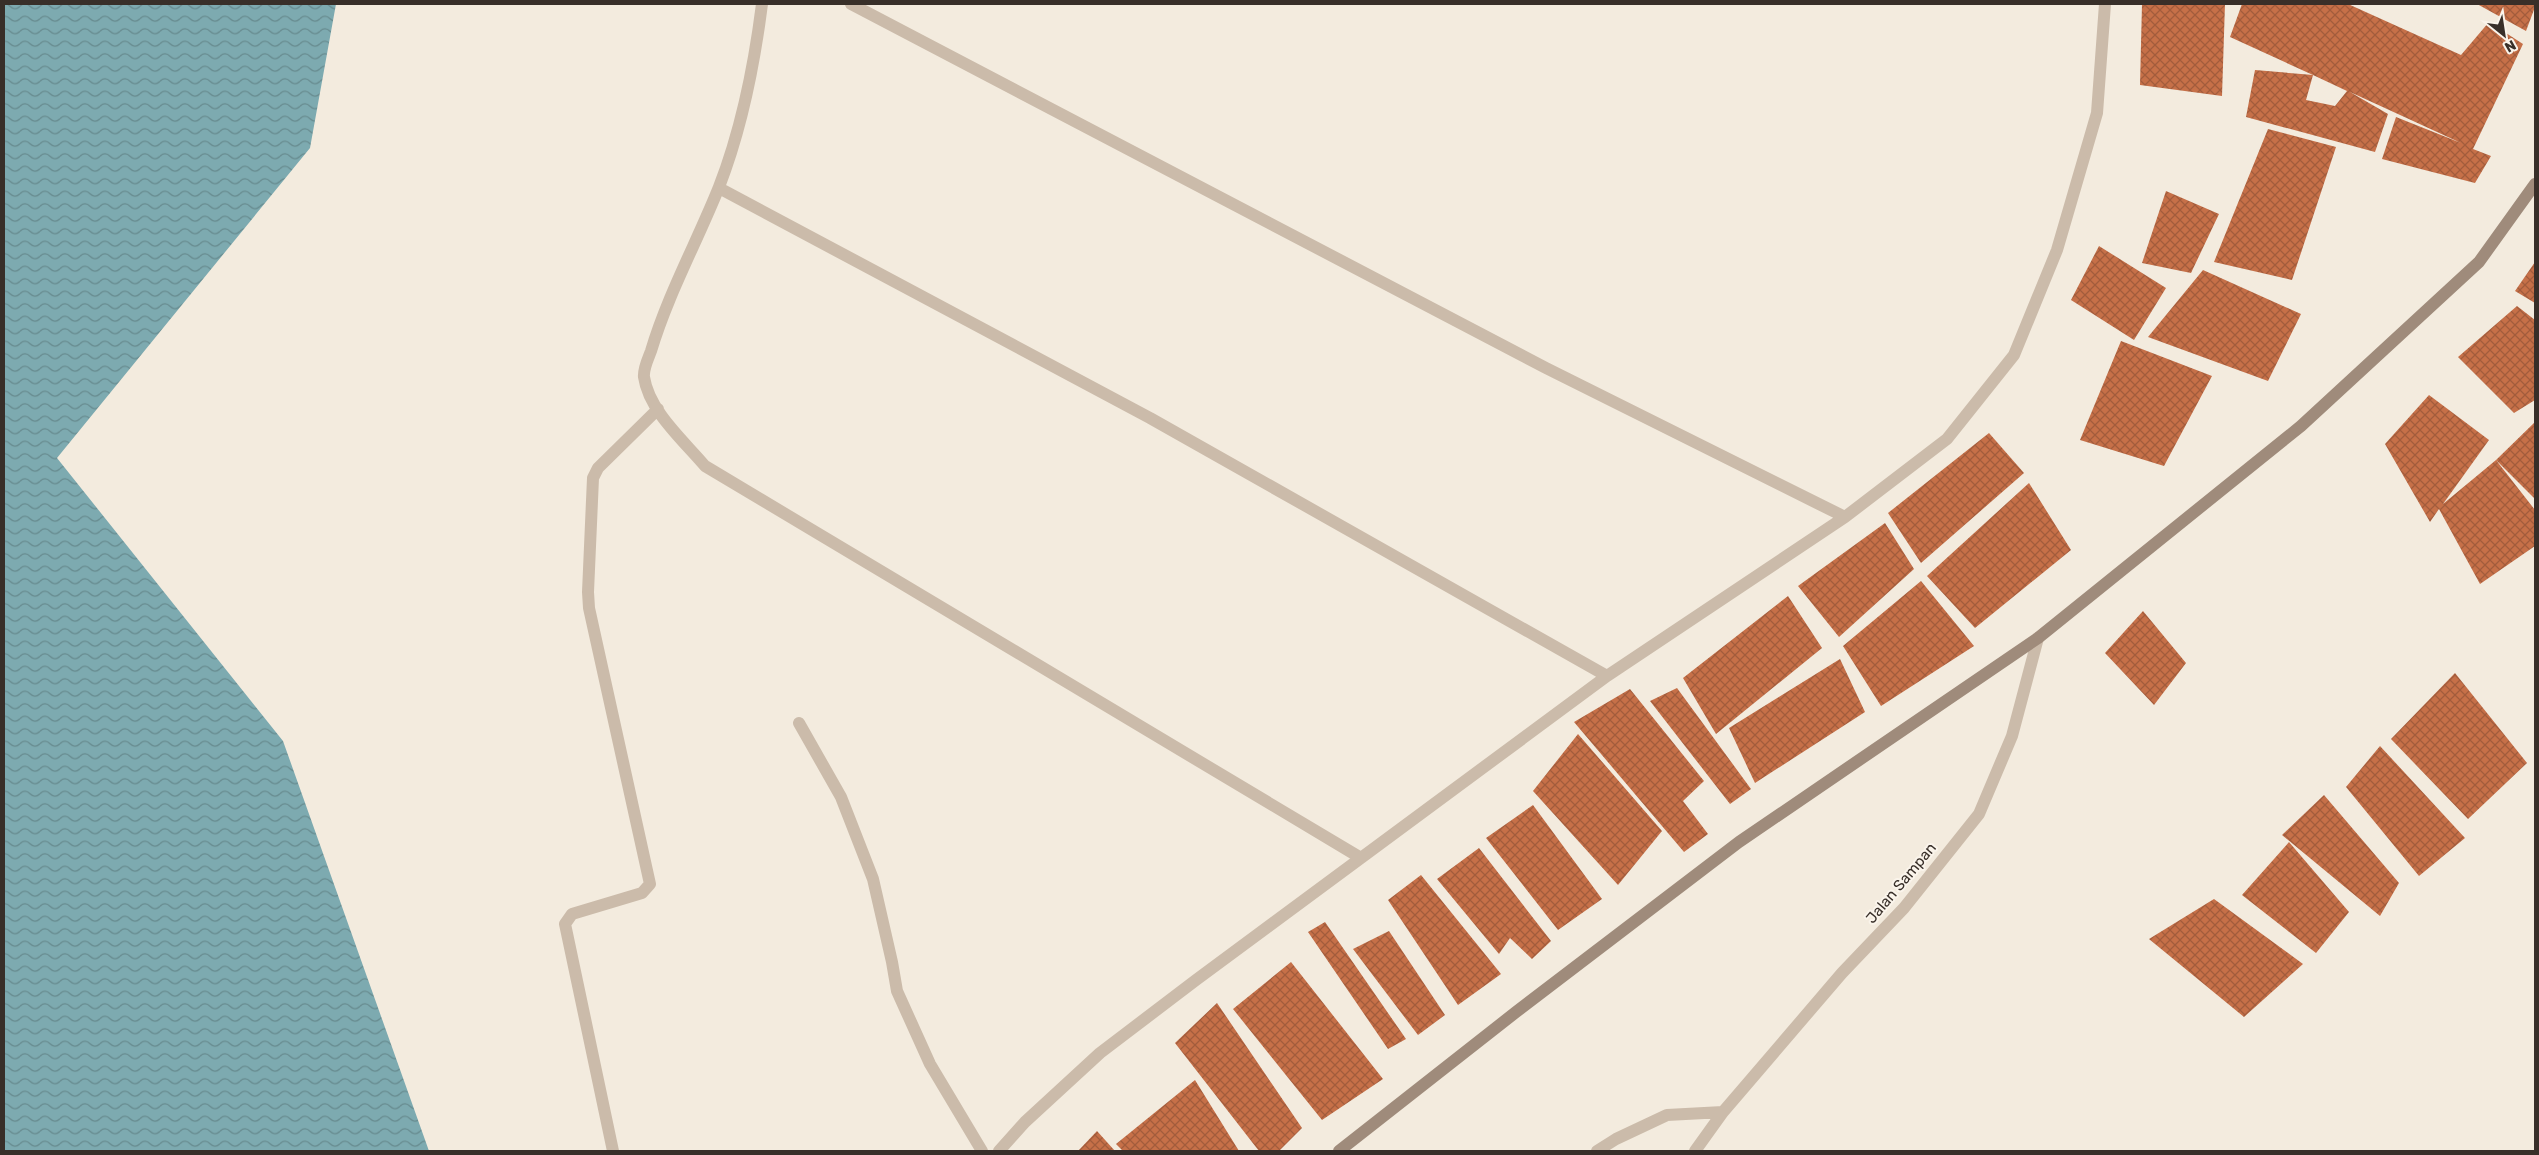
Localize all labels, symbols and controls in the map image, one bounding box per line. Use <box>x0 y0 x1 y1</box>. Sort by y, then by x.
north arrow <box>2479 10 2529 60</box>
text: N <box>2502 36 2519 56</box>
street label: Jalan Sampan <box>1862 839 1940 927</box>

